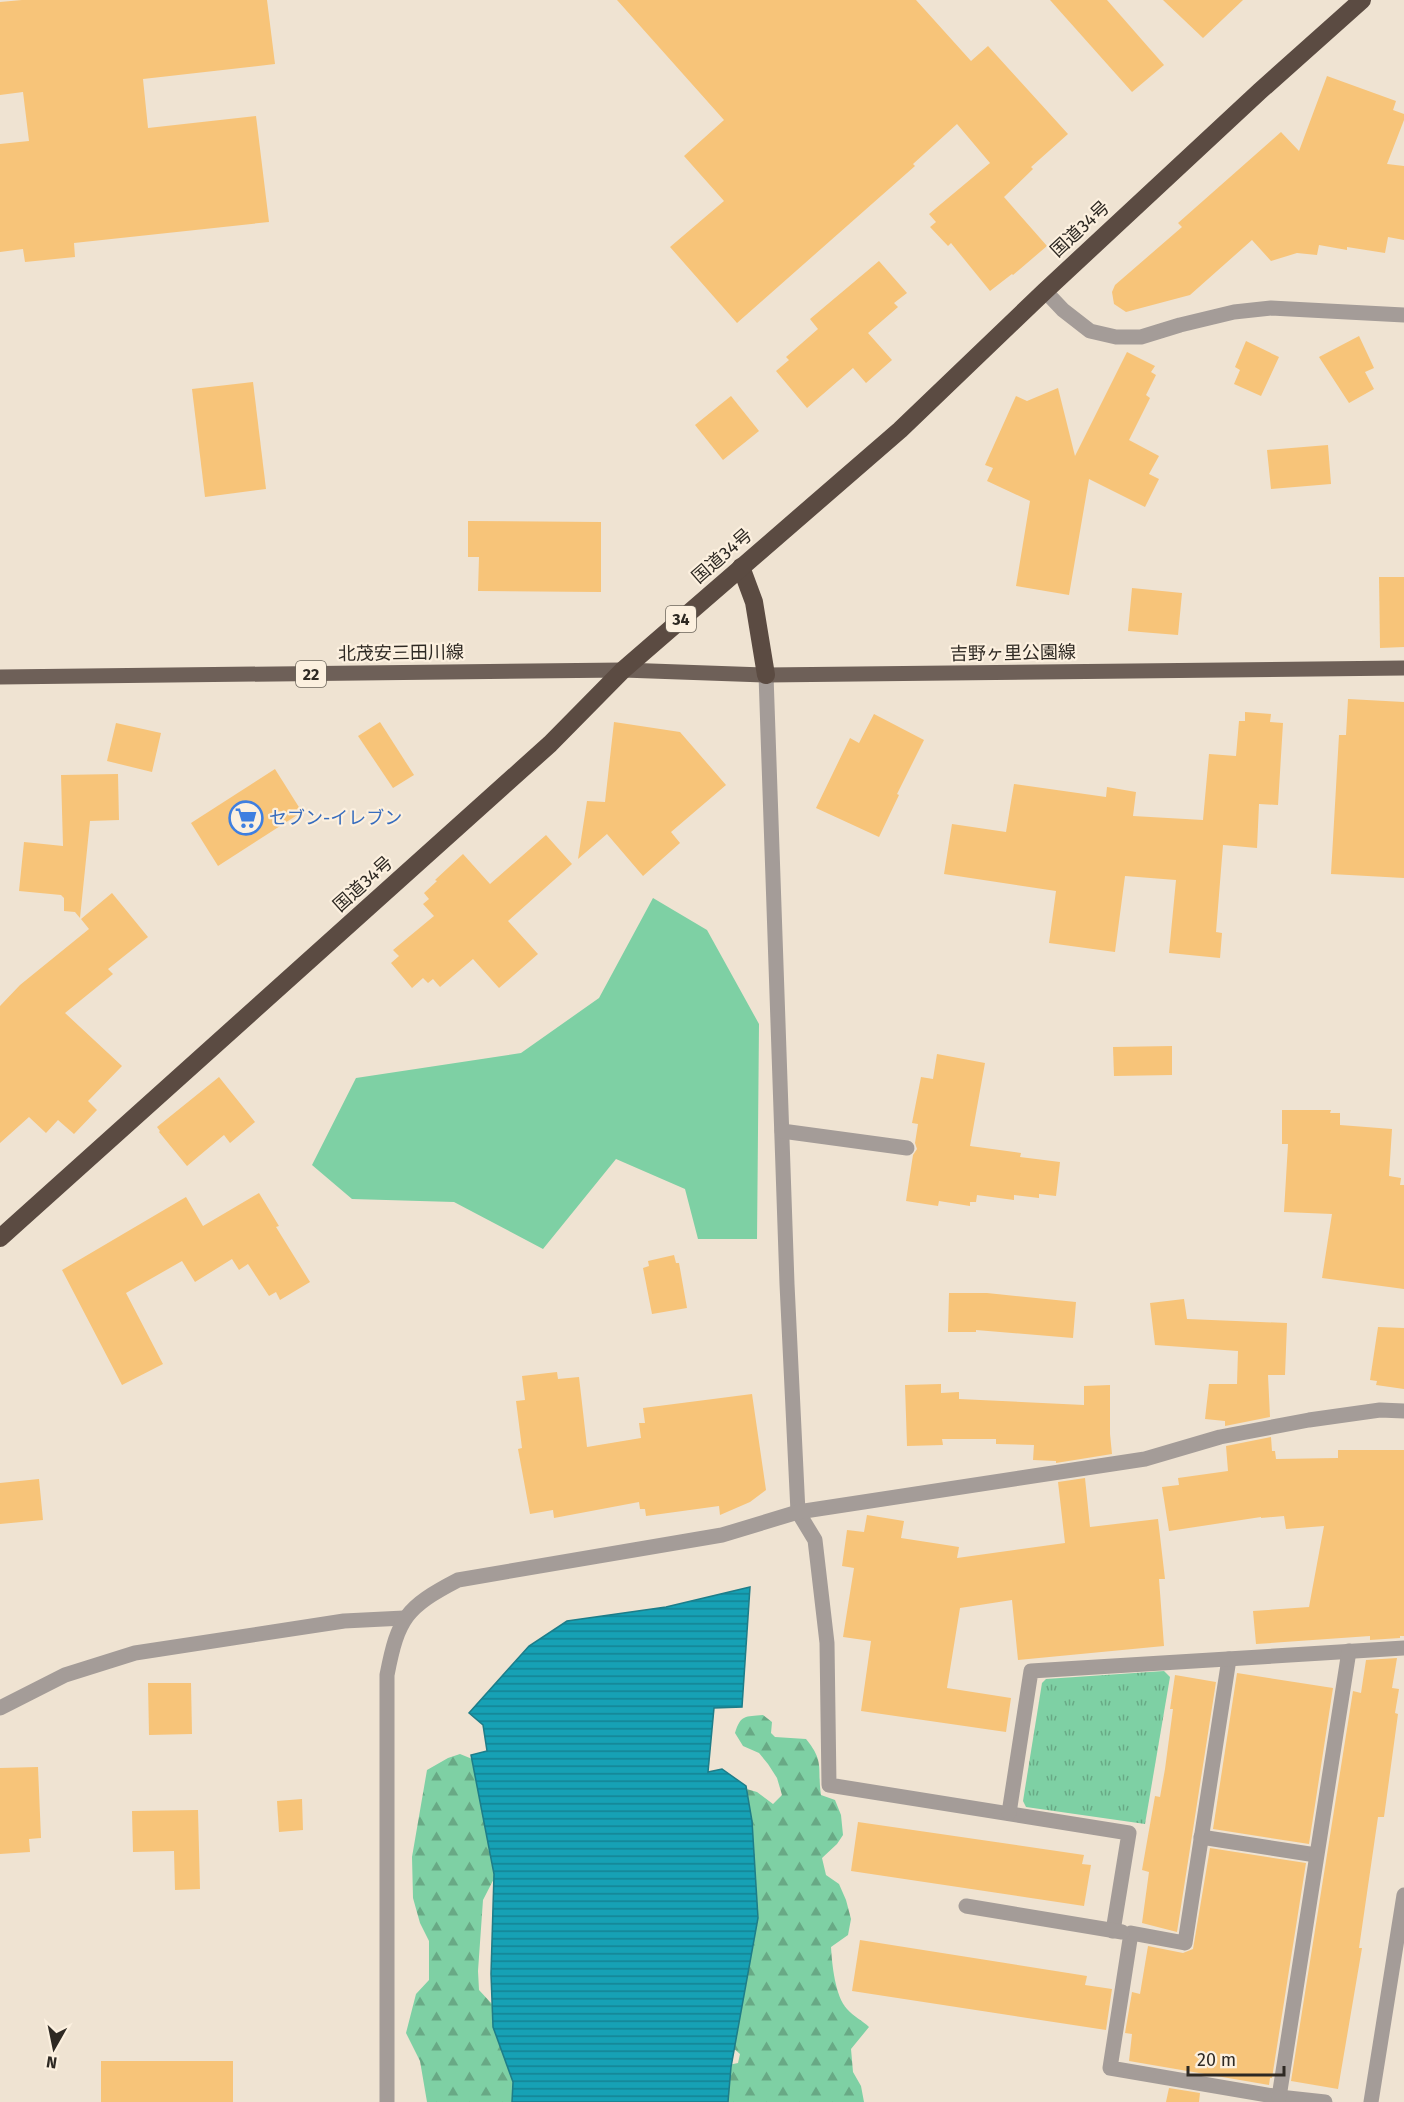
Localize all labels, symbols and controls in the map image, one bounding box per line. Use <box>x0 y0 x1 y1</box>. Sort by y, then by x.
street label: 国道34号 <box>1046 196 1114 262</box>
street label: 国道34号 <box>687 524 757 588</box>
road number: 34 <box>666 606 696 632</box>
street label: 北茂安三田川線 <box>338 641 464 665</box>
street label: 吉野ヶ里公園線 <box>950 641 1076 665</box>
road number: 22 <box>296 661 326 687</box>
supermarket icon: セブン-イレブン <box>228 800 264 836</box>
place label: セブン-イレブン <box>269 807 402 829</box>
street label: 国道34号 <box>329 852 397 916</box>
north arrow <box>24 2018 84 2078</box>
scale bar <box>1188 2039 1284 2077</box>
text: 20 m <box>1197 2049 1236 2071</box>
text: N <box>45 2052 58 2073</box>

